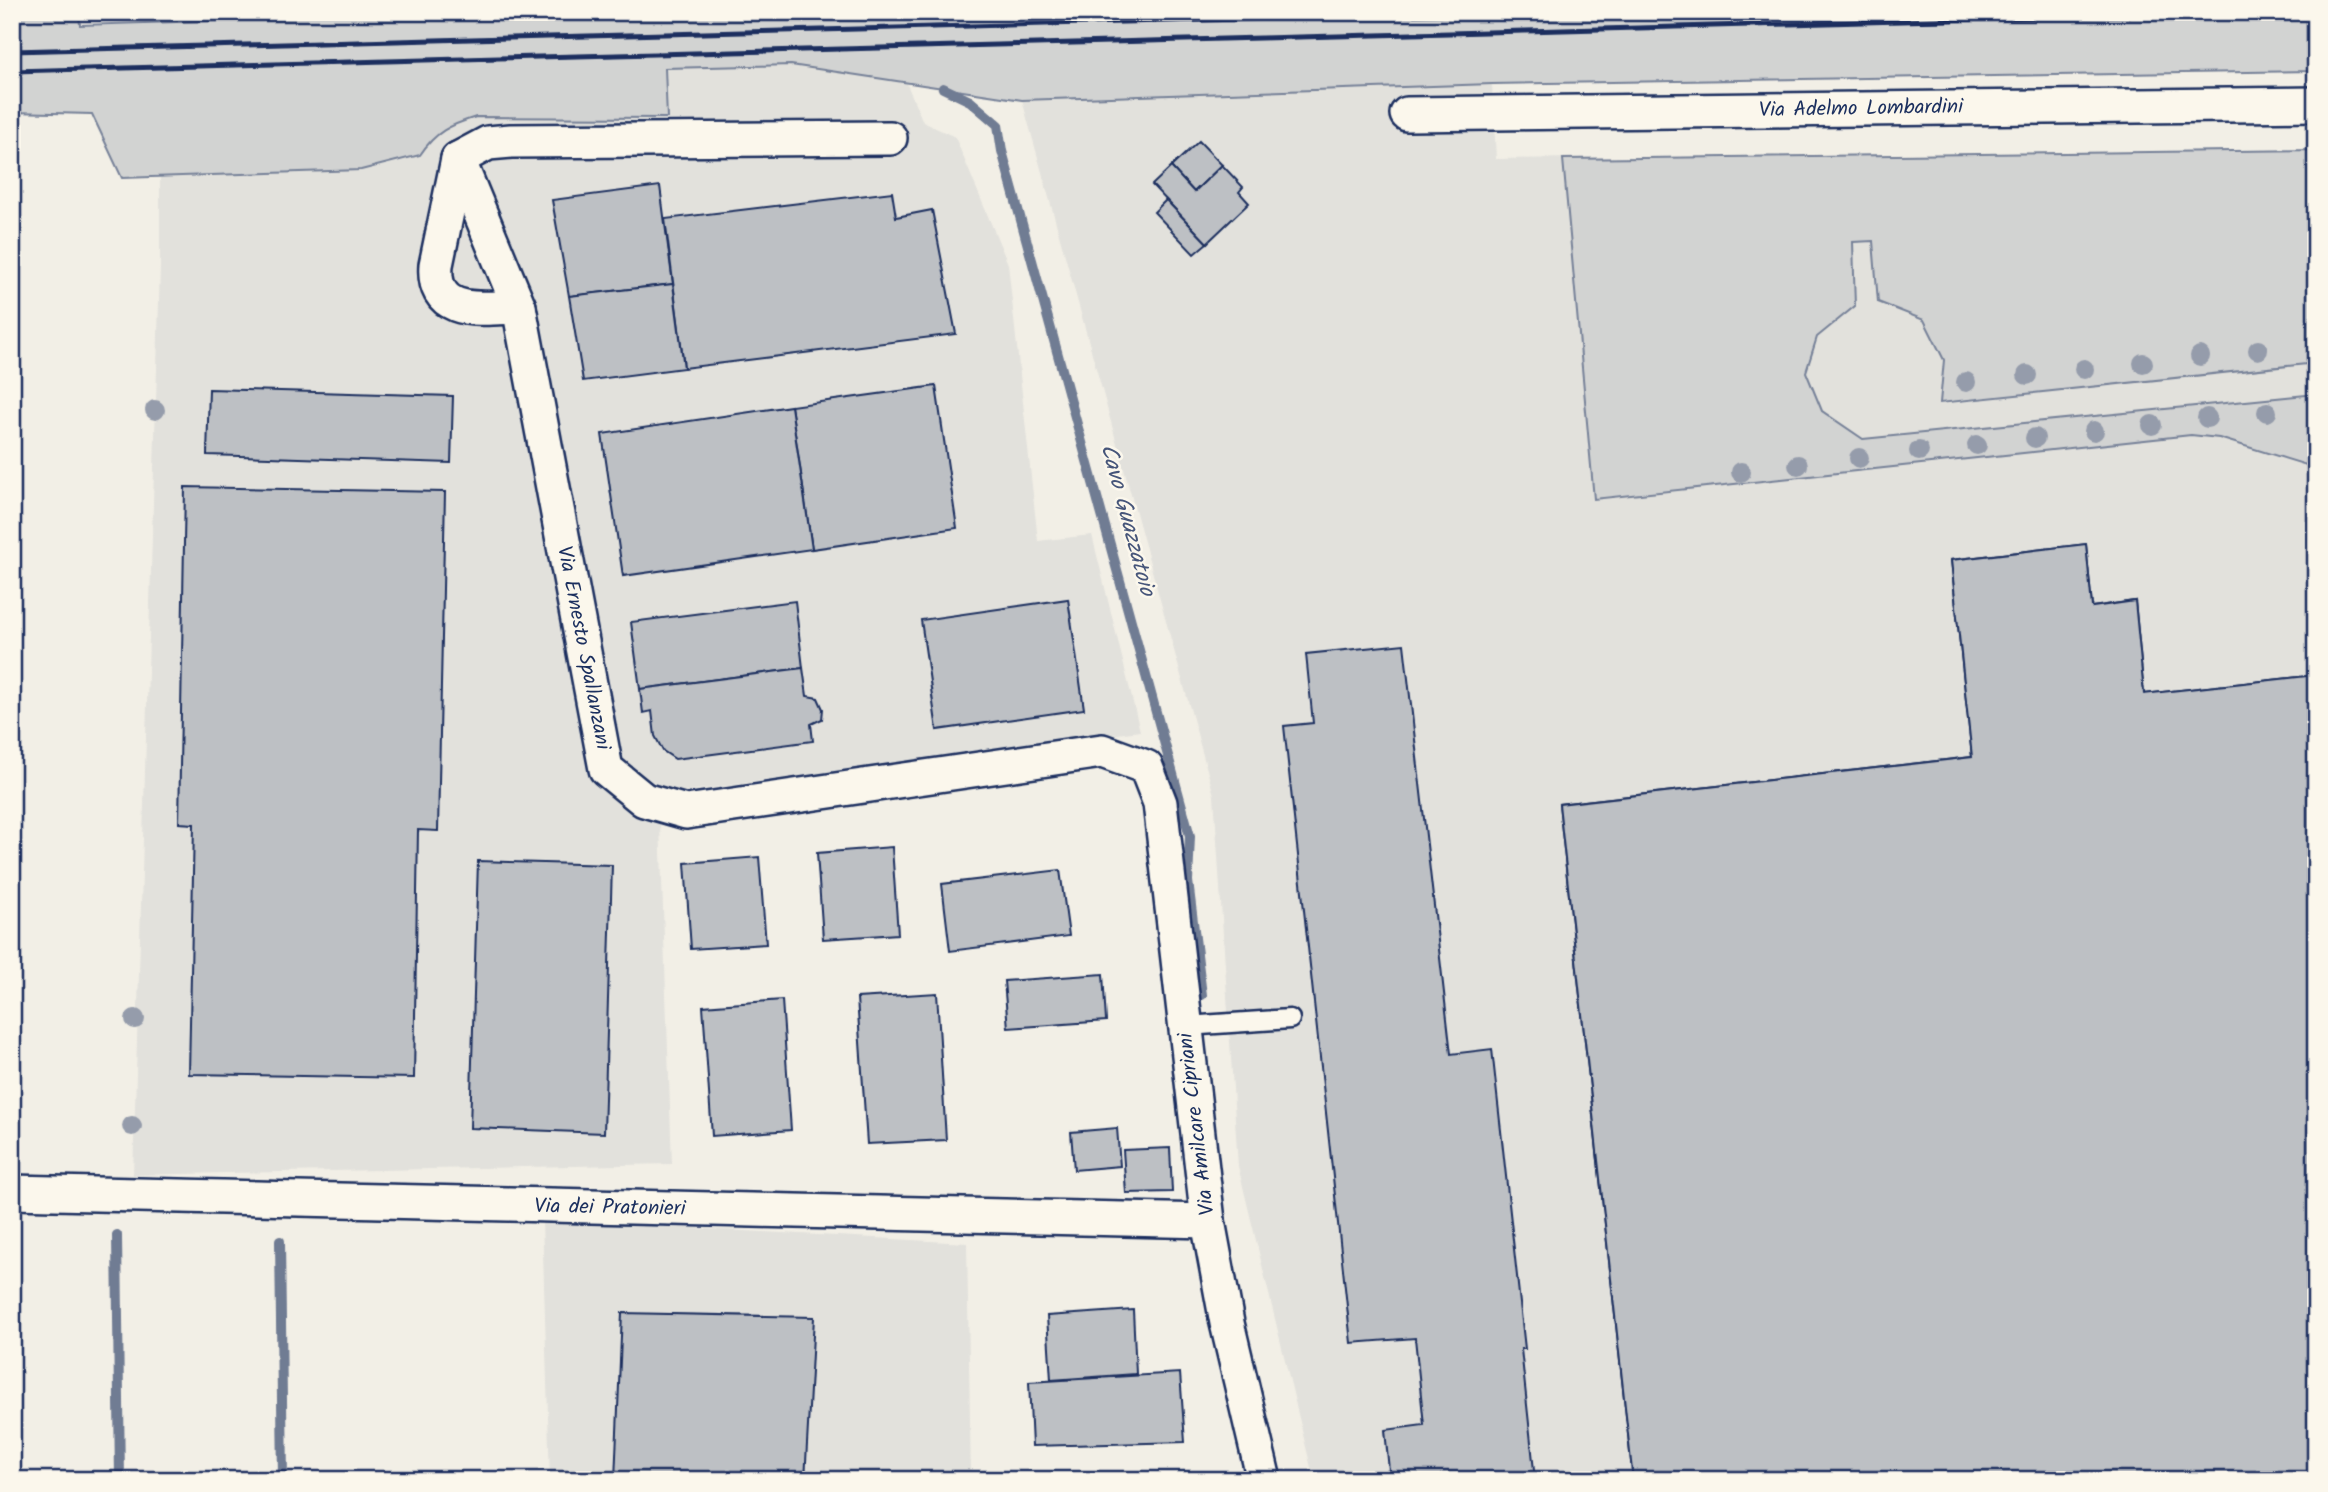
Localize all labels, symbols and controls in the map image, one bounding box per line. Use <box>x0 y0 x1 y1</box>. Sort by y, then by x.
street label: Via Adelmo Lombardini <box>1759 91 1964 127</box>
water label: Cavo Guazzatoio <box>1089 440 1165 602</box>
street label: Via Ernesto Spallanzani <box>547 543 619 754</box>
street label: Via Amilcare Cipriani <box>1169 1030 1225 1217</box>
street label: Via dei Pratonieri <box>534 1190 687 1226</box>

